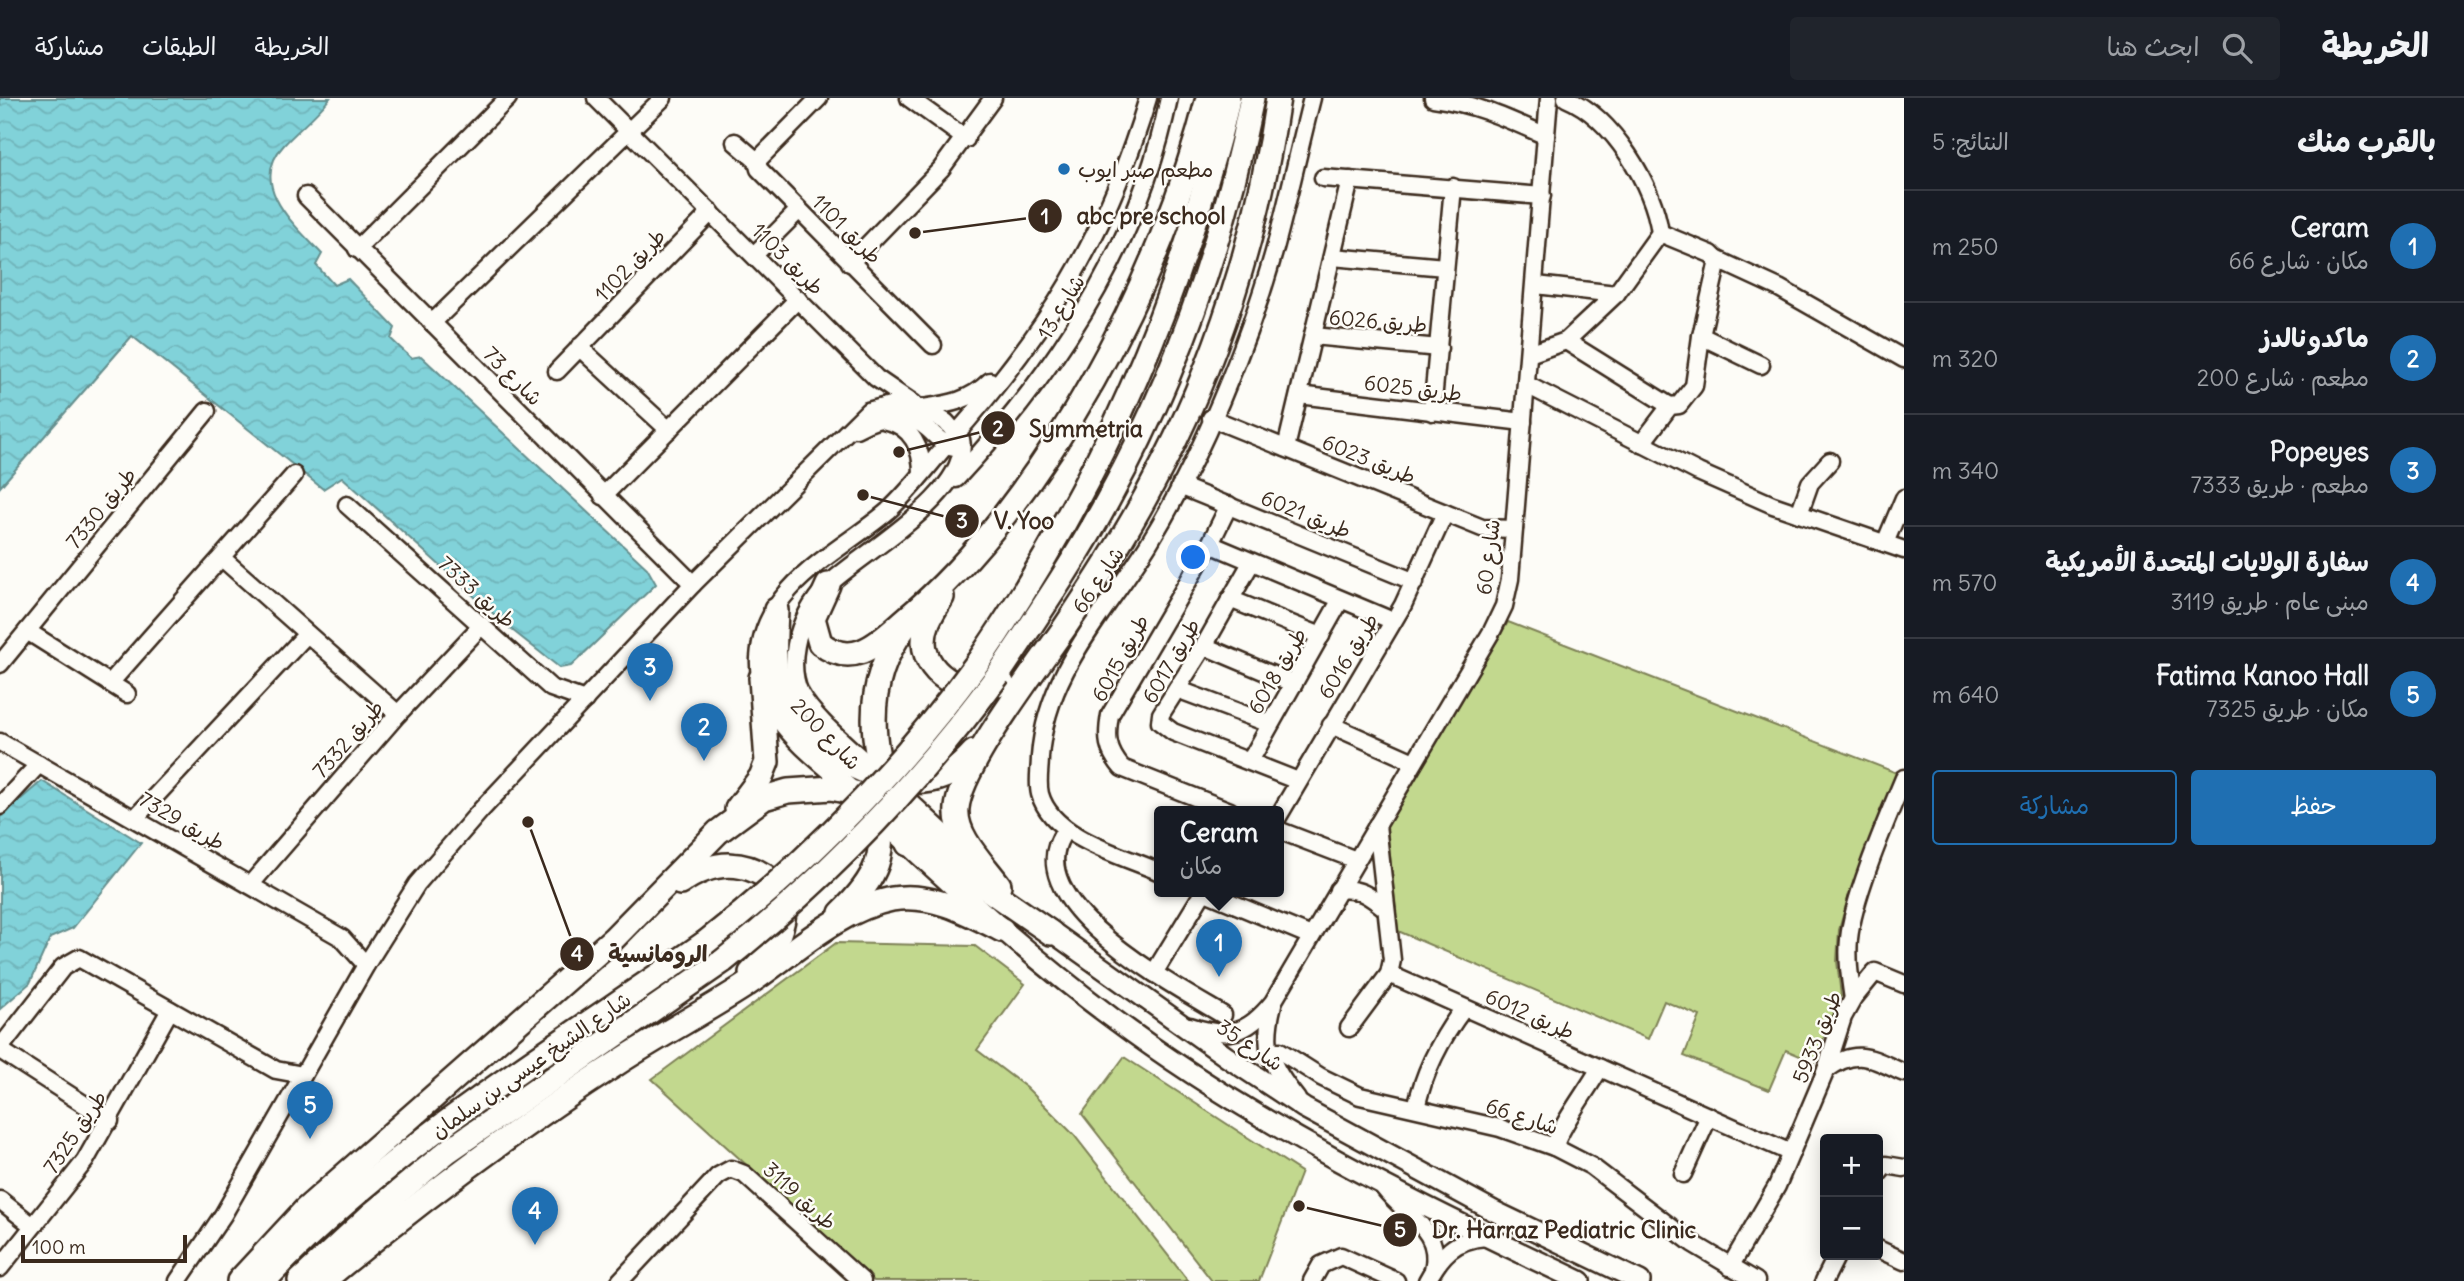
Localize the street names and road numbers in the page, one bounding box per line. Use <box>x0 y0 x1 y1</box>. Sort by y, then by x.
street label: طريق 1101 <box>806 188 888 270</box>
street label: طريق 1103 <box>746 217 830 301</box>
street label: طريق 1102 <box>589 223 671 307</box>
street label: شارع 13 <box>1031 270 1092 345</box>
street label: طريق 6026 <box>1328 303 1428 339</box>
street label: شارع 73 <box>476 341 548 413</box>
street label: طريق 6025 <box>1362 369 1464 407</box>
street label: طريق 6023 <box>1318 428 1420 490</box>
street label: طريق 7330 <box>60 462 142 554</box>
street label: طريق 6021 <box>1257 484 1355 544</box>
street label: شارع 60 <box>1470 517 1508 597</box>
street label: شارع 66 <box>1066 541 1132 620</box>
street label: طريق 7333 <box>433 550 521 634</box>
street label: طريق 6016 <box>1312 608 1384 704</box>
street label: طريق 6015 <box>1085 610 1155 706</box>
street label: طريق 6017 <box>1136 614 1206 708</box>
street label: طريق 6018 <box>1241 623 1313 719</box>
street label: شارع 200 <box>784 692 867 777</box>
street label: طريق 7332 <box>307 694 389 784</box>
street label: طريق 7329 <box>134 786 230 856</box>
street label: طريق 6012 <box>1481 982 1579 1046</box>
street label: شارع الشيخ عيسى بن سلمان <box>426 986 637 1146</box>
street label: طريق 5933 <box>1786 987 1848 1087</box>
street label: شارع 35 <box>1210 1013 1288 1079</box>
street label: طريق 7325 <box>37 1085 113 1179</box>
street label: شارع 66 <box>1482 1092 1562 1142</box>
street label: طريق 3119 <box>758 1156 842 1236</box>

